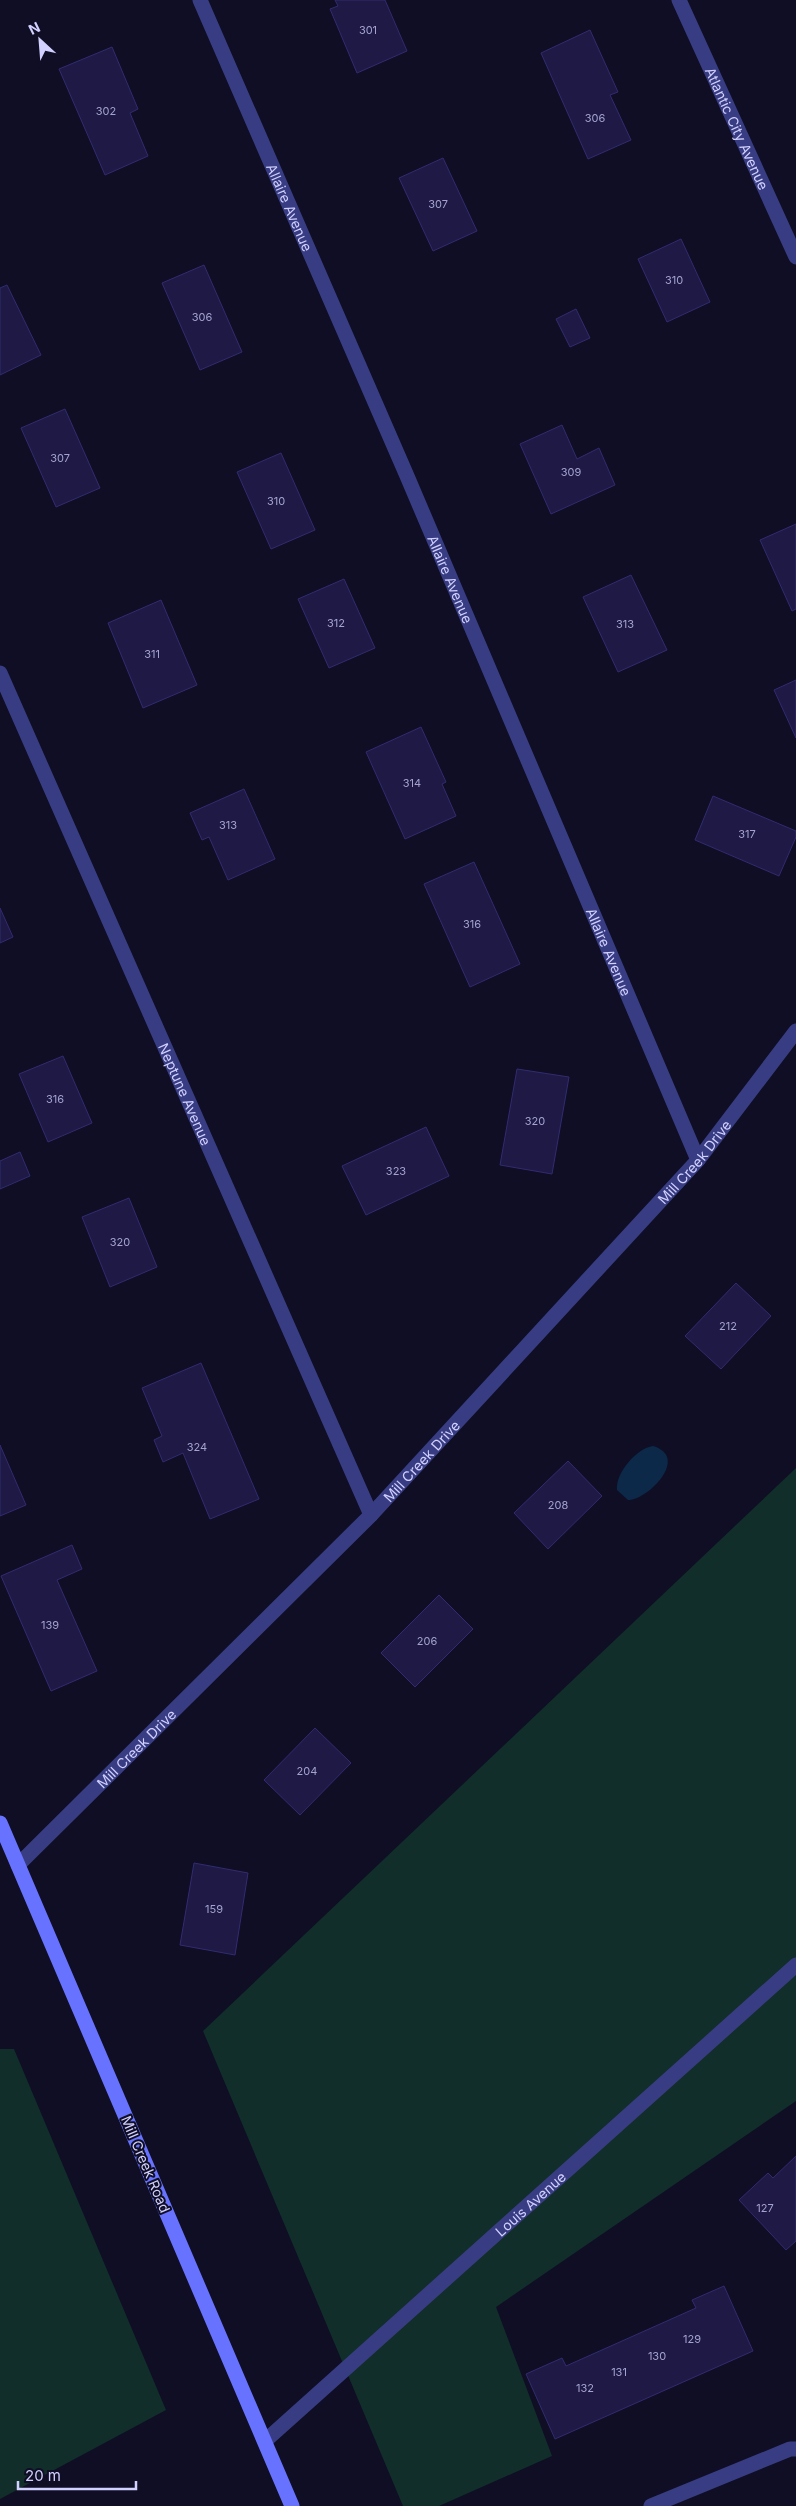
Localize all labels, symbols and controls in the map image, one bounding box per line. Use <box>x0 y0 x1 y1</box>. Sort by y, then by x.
north arrow <box>15 15 65 65</box>
text: N <box>26 18 43 38</box>
house number: 301 <box>359 23 377 37</box>
street label: Atlantic City Avenue <box>702 64 773 192</box>
house number: 302 <box>96 104 116 118</box>
house number: 306 <box>585 111 605 125</box>
street label: Allaire Avenue <box>264 161 317 254</box>
house number: 307 <box>428 197 448 211</box>
house number: 310 <box>665 273 683 287</box>
house number: 306 <box>192 310 212 324</box>
house number: 307 <box>50 451 70 465</box>
house number: 309 <box>561 465 581 479</box>
house number: 310 <box>267 494 285 508</box>
street label: Allaire Avenue <box>425 532 477 626</box>
house number: 312 <box>327 616 345 630</box>
house number: 313 <box>616 617 634 631</box>
house number: 311 <box>144 647 160 661</box>
house number: 314 <box>403 776 421 790</box>
house number: 313 <box>219 818 237 832</box>
house number: 317 <box>738 827 756 841</box>
street label: Allaire Avenue <box>583 905 636 998</box>
house number: 316 <box>463 917 481 931</box>
street label: Neptune Avenue <box>156 1040 215 1148</box>
house number: 316 <box>46 1092 64 1106</box>
house number: 320 <box>525 1114 545 1128</box>
street label: Mill Creek Drive <box>654 1116 734 1207</box>
house number: 323 <box>386 1164 406 1178</box>
house number: 320 <box>110 1235 130 1249</box>
house number: 212 <box>719 1319 737 1333</box>
street label: Mill Creek Drive <box>379 1416 463 1505</box>
house number: 324 <box>187 1440 207 1454</box>
house number: 208 <box>548 1498 568 1512</box>
house number: 139 <box>41 1618 59 1632</box>
house number: 206 <box>417 1634 437 1648</box>
street label: Mill Creek Drive <box>93 1705 179 1791</box>
house number: 204 <box>297 1764 317 1778</box>
house number: 159 <box>205 1902 223 1916</box>
street label: Mill Creek Road <box>118 2113 174 2215</box>
street label: Louis Avenue <box>491 2167 569 2239</box>
house number: 127 <box>756 2201 774 2215</box>
house number: 129 <box>683 2332 701 2346</box>
house number: 130 <box>648 2349 666 2363</box>
house number: 131 <box>611 2365 627 2379</box>
house number: 132 <box>576 2381 594 2395</box>
scale bar <box>18 2458 135 2490</box>
text: 20 m <box>25 2466 61 2485</box>

